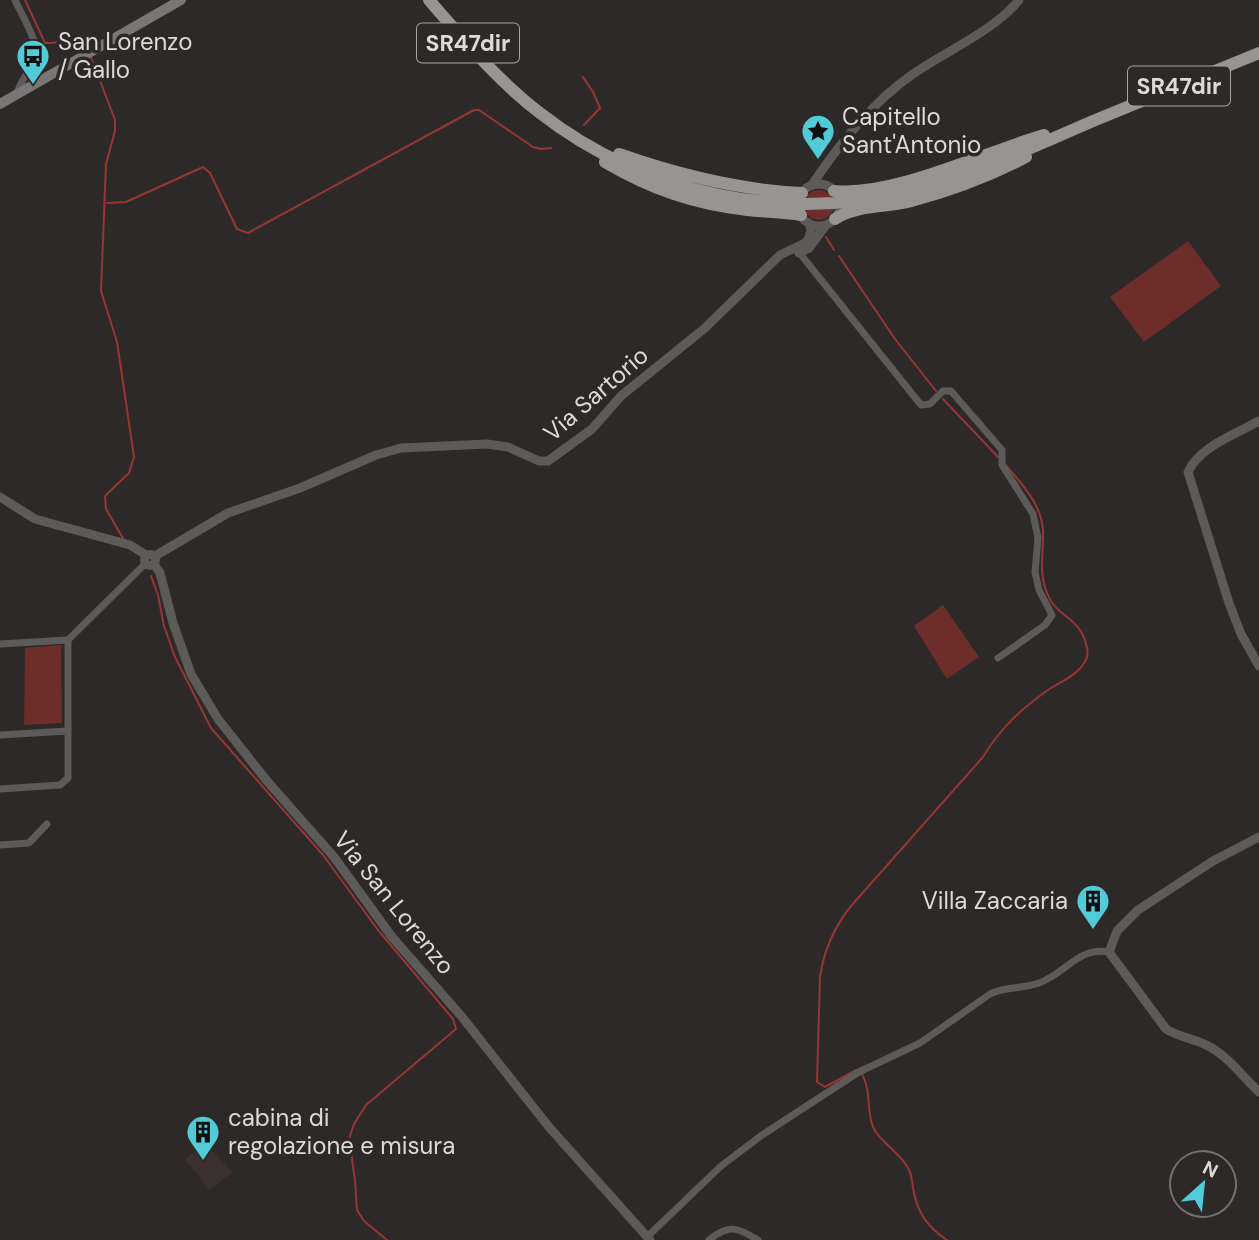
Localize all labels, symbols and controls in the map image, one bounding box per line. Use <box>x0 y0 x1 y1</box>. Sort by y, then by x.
road number: SR47dir <box>417 24 519 62</box>
place label: San Lorenzo / Gallo <box>58 26 193 85</box>
bus stop icon: San Lorenzo / Gallo <box>14 37 52 86</box>
road number: SR47dir <box>1128 66 1230 106</box>
place label: Capitello Sant'Antonio <box>842 101 981 160</box>
place icon: Capitello Sant'Antonio <box>799 112 837 161</box>
street label: Via Sartorio <box>537 340 655 448</box>
street label: Via San Lorenzo <box>327 825 462 981</box>
building icon: Villa Zaccaria <box>1074 882 1112 931</box>
place label: Villa Zaccaria <box>922 885 1068 916</box>
place label: cabina di regolazione e misura <box>228 1102 455 1161</box>
building icon: cabina di regolazione e misura <box>184 1113 222 1162</box>
north arrow <box>1168 1149 1238 1219</box>
text: N <box>1199 1155 1222 1184</box>

